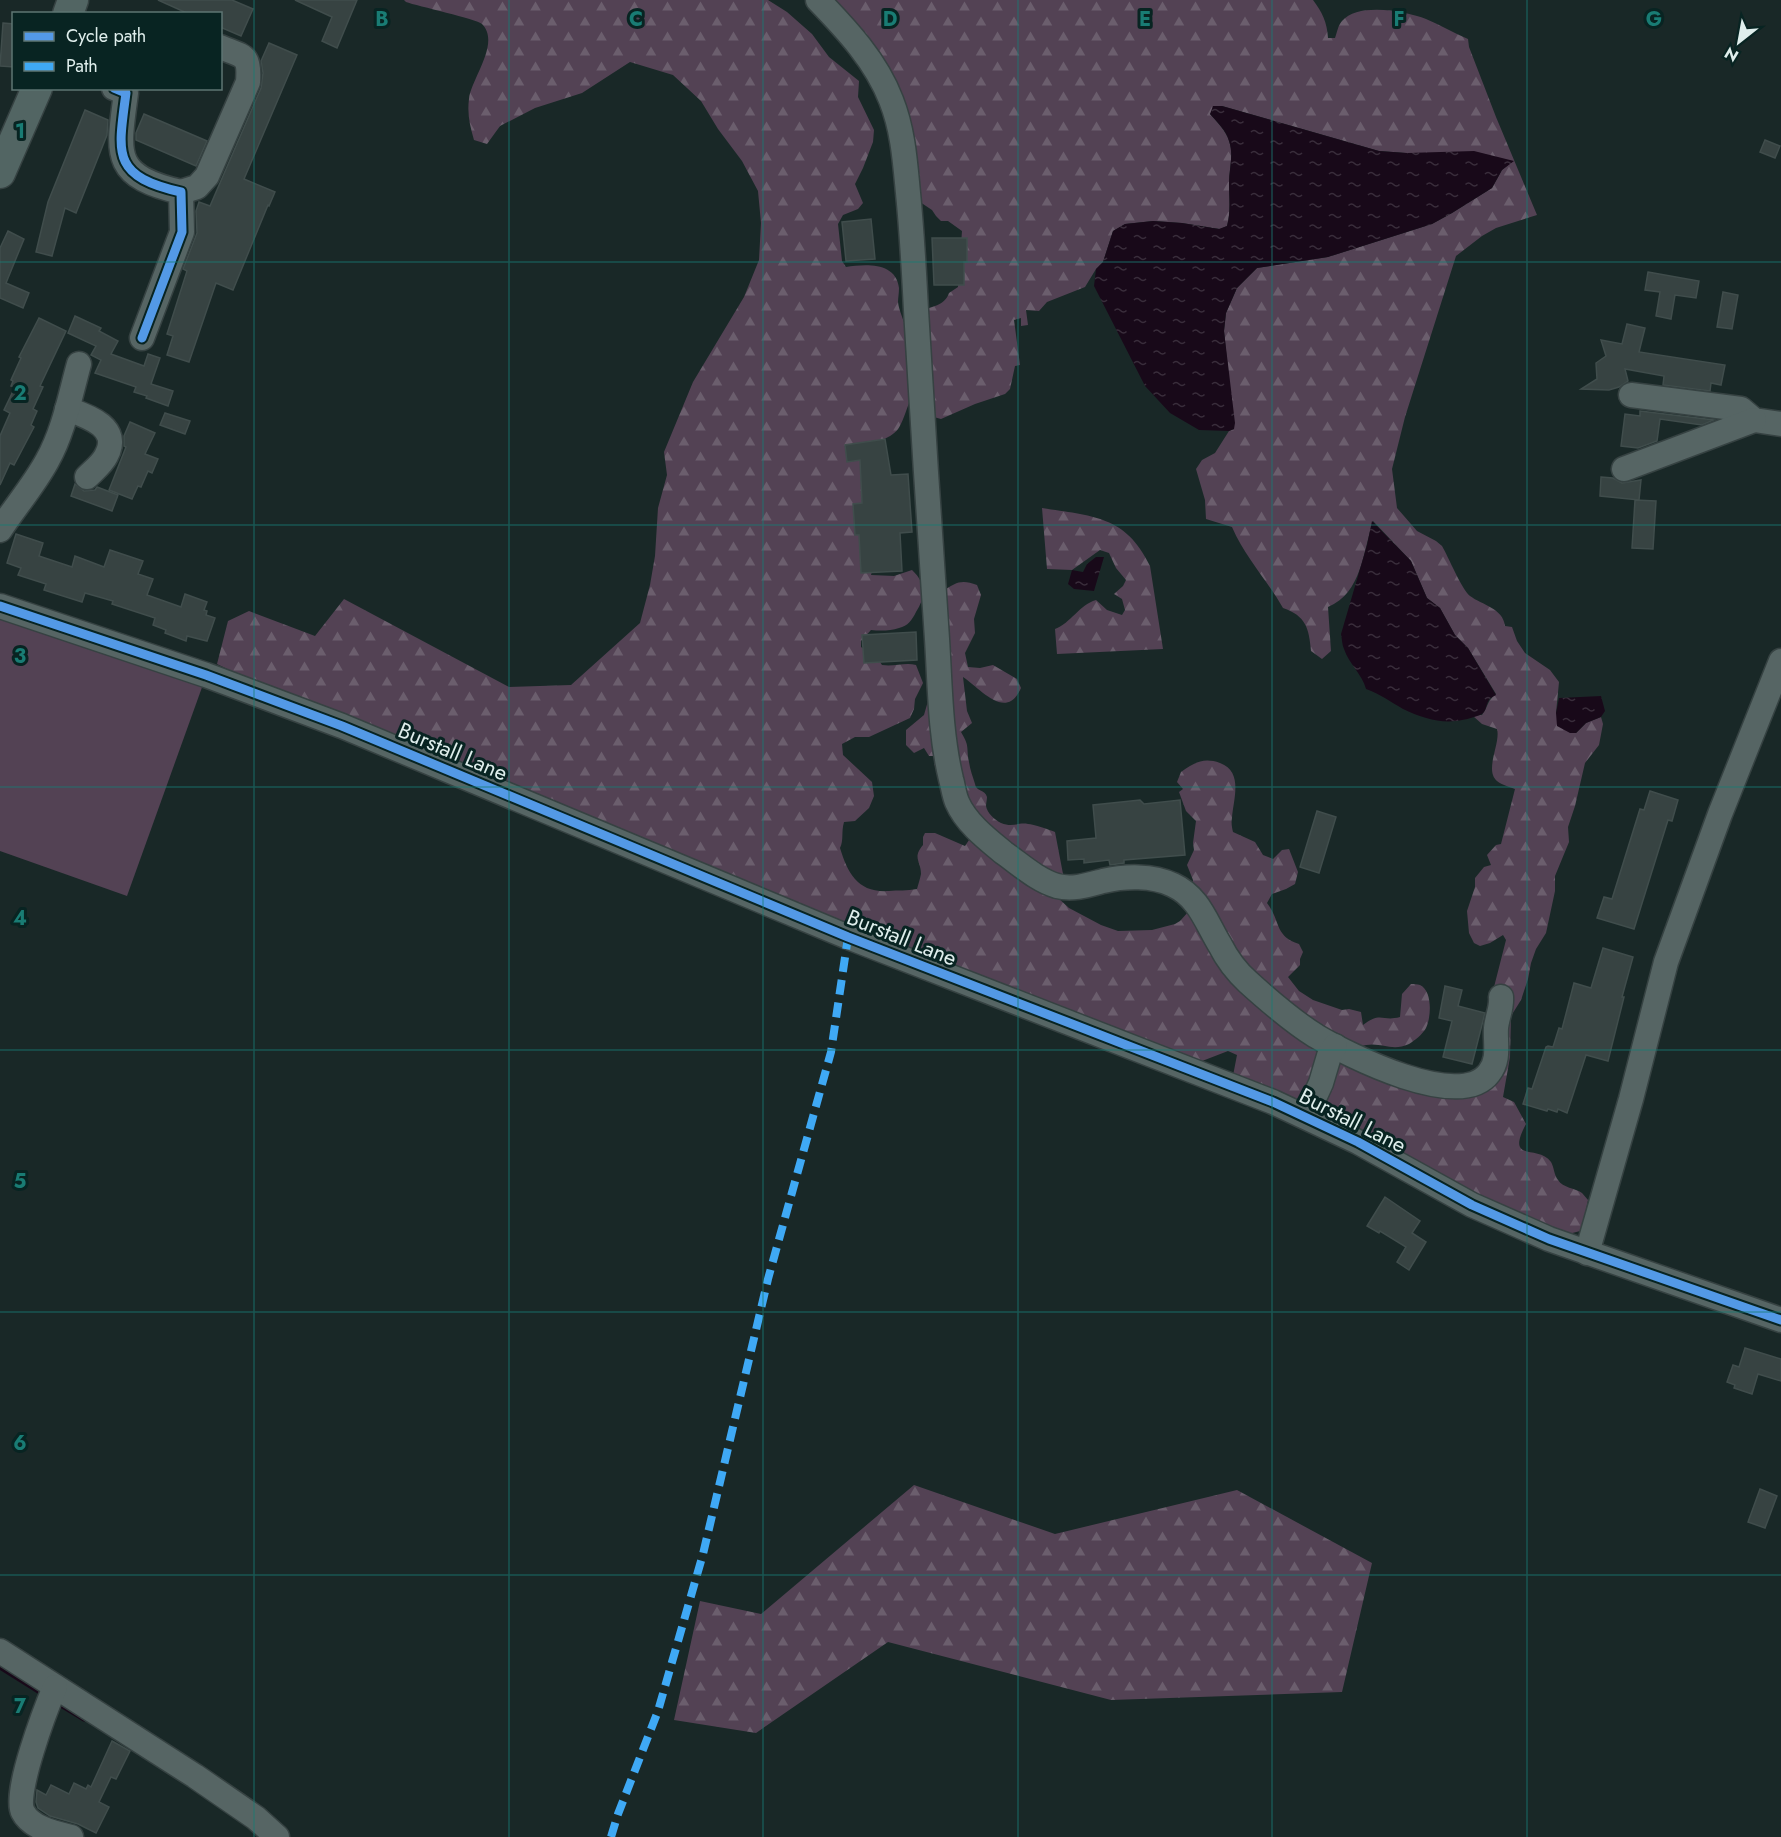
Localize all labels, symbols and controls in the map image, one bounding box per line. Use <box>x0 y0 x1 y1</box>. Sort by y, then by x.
text: B <box>375 5 389 34</box>
text: C <box>629 5 643 34</box>
text: D <box>883 5 897 34</box>
text: E <box>1139 5 1151 34</box>
text: F <box>1393 5 1405 34</box>
text: G <box>1646 5 1662 34</box>
legend <box>12 12 222 90</box>
north arrow <box>1709 12 1769 72</box>
text: Cycle path <box>66 23 146 49</box>
text: N <box>1720 41 1743 68</box>
text: Path <box>66 53 98 79</box>
text: 1 <box>15 117 25 146</box>
text: 2 <box>13 379 27 408</box>
text: 3 <box>14 642 26 671</box>
street label: Burstall Lane <box>393 714 513 788</box>
street label: Burstall Lane <box>842 900 962 974</box>
text: 4 <box>13 904 27 933</box>
street label: Burstall Lane <box>1294 1079 1412 1161</box>
text: 5 <box>14 1167 27 1196</box>
text: 6 <box>13 1429 27 1458</box>
text: 7 <box>14 1692 27 1721</box>

